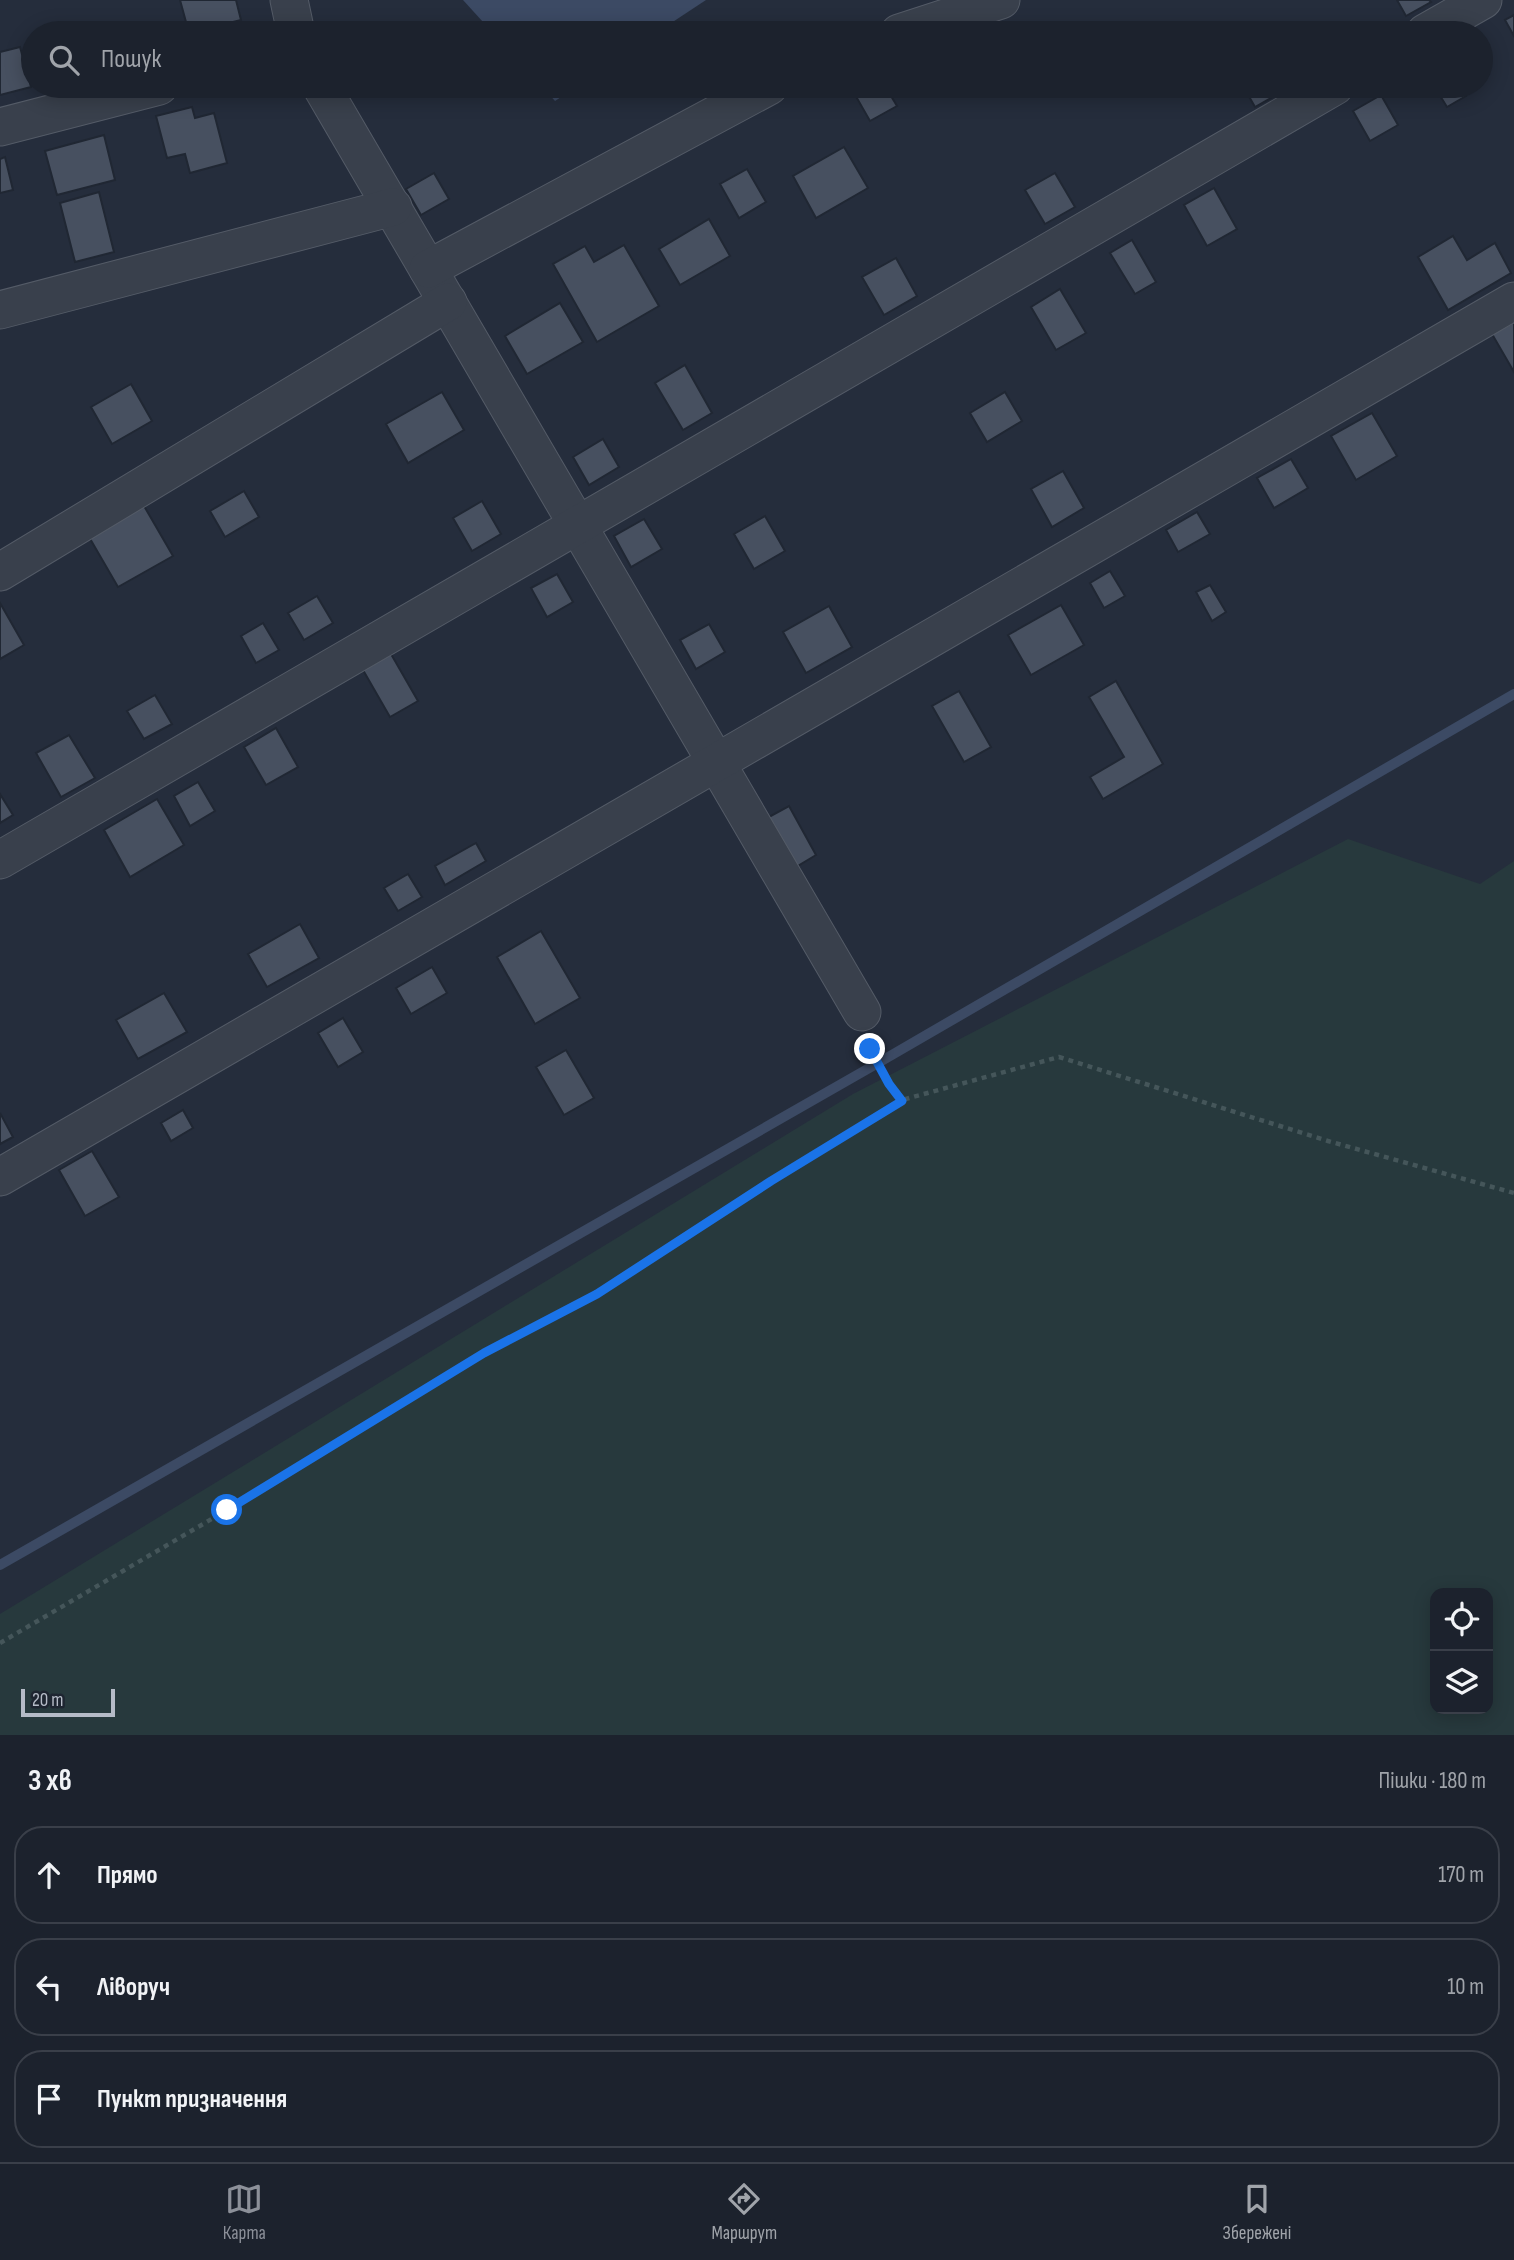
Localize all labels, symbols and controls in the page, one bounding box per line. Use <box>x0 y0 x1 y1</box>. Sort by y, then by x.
search box <box>21 21 1493 98</box>
icon: search <box>45 41 83 79</box>
text: Пошук <box>101 44 161 75</box>
route end <box>854 1033 885 1064</box>
route start <box>211 1494 242 1525</box>
map controls <box>1430 1588 1493 1714</box>
button: locate <box>1430 1588 1493 1651</box>
button: layers <box>1430 1651 1493 1714</box>
scale bar <box>21 1686 116 1718</box>
text: 20 m <box>32 1689 64 1712</box>
text: 3 хв <box>28 1763 72 1799</box>
text: Пішки · 180 m <box>1378 1767 1486 1795</box>
icon: ahead <box>30 1856 68 1894</box>
text: Прямо <box>97 1860 158 1891</box>
text: 170 m <box>1438 1861 1484 1889</box>
icon: left <box>30 1968 68 2006</box>
text: Ліворуч <box>97 1972 170 2003</box>
text: 10 m <box>1447 1973 1484 2001</box>
icon: arrive <box>30 2080 68 2118</box>
text: Пункт призначення <box>97 2084 287 2115</box>
tab: Карта <box>223 2180 266 2245</box>
tab: Маршрут <box>711 2180 777 2245</box>
tab: Збережені <box>1223 2180 1291 2245</box>

